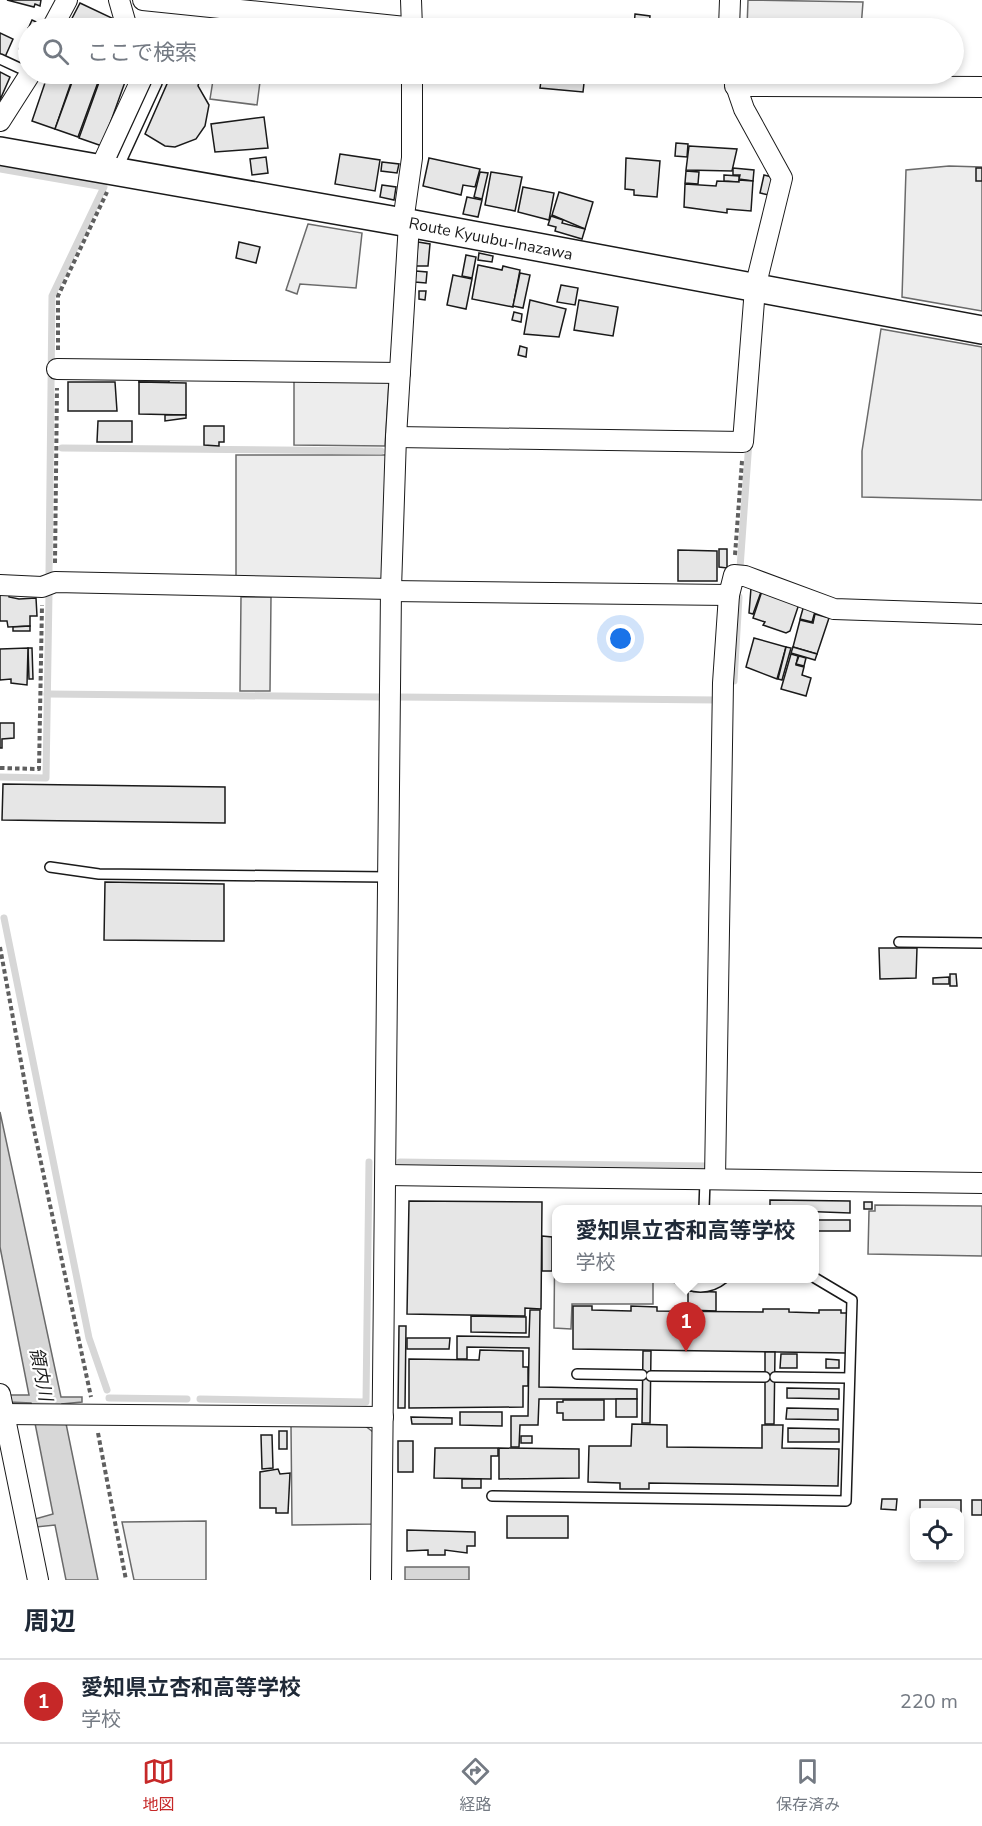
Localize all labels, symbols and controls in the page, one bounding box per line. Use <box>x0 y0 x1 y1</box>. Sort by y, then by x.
search box <box>18 18 964 84</box>
icon: search <box>39 35 72 68</box>
text: ここで検索 <box>87 38 197 68</box>
street label: Route Kyuubu-Inazawa <box>407 212 575 266</box>
your location <box>606 624 635 653</box>
popup <box>552 1205 819 1283</box>
text: 愛知県立杏和高等学校 <box>575 1216 796 1246</box>
text: 学校 <box>575 1249 615 1276</box>
pin: 1 <box>666 1302 706 1352</box>
water label: 領内川 <box>24 1345 58 1405</box>
map controls <box>910 1508 964 1562</box>
button: locate <box>910 1508 964 1562</box>
text: 周辺 <box>24 1604 76 1639</box>
text: 愛知県立杏和高等学校 <box>81 1673 301 1703</box>
text: 1 <box>38 1688 50 1715</box>
text: 220 m <box>900 1688 958 1715</box>
text: 学校 <box>81 1706 121 1733</box>
tab: 地図 <box>142 1755 175 1816</box>
tab: 経路 <box>459 1755 492 1816</box>
tab: 保存済み <box>776 1755 840 1816</box>

